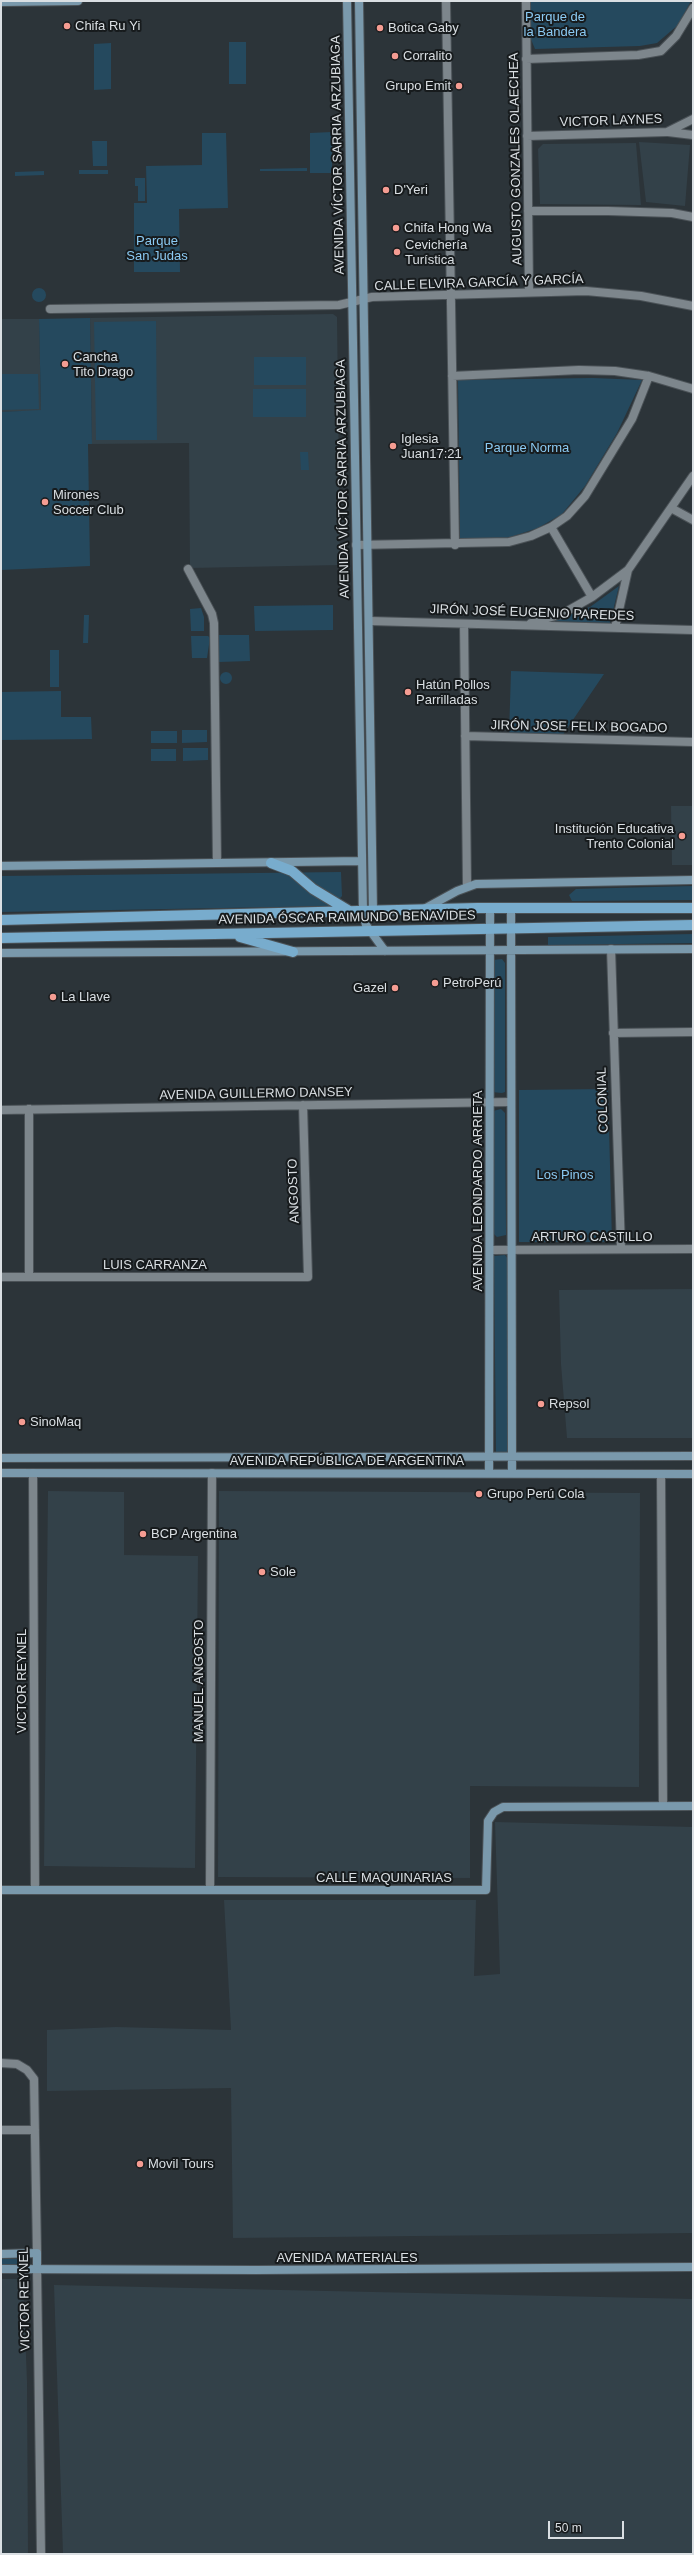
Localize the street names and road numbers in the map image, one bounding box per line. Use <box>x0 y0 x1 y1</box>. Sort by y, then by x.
street label: AVENIDA VÍCTOR SARRIA ARZUBIAGA <box>328 35 348 275</box>
street label: AUGUSTO GONZALES OLAECHEA <box>506 52 526 266</box>
street label: VICTOR LAYNES <box>559 111 663 131</box>
street label: CALLE ELVIRA GARCÍA Y GARCÍA <box>374 272 584 294</box>
street label: AVENIDA VÍCTOR SARRIA ARZUBIAGA <box>333 359 353 599</box>
street label: JIRÓN JOSÉ EUGENIO PAREDES <box>429 602 635 624</box>
street label: JIRÓN JOSE FELIX BOGADO <box>490 718 668 736</box>
street label: AVENIDA ÓSCAR RAIMUNDO BENAVIDES <box>218 908 476 928</box>
street label: COLONIAL <box>594 1067 612 1133</box>
street label: AVENIDA GUILLERMO DANSEY <box>159 1085 353 1103</box>
street label: AVENIDA LEONDARDO ARRIETA <box>470 1090 486 1292</box>
street label: ANGOSTO <box>285 1158 303 1224</box>
street label: ARTURO CASTILLO <box>531 1229 653 1245</box>
street label: LUIS CARRANZA <box>103 1257 207 1273</box>
street label: AVENIDA REPÚBLICA DE ARGENTINA <box>230 1453 464 1469</box>
street label: MANUEL ANGOSTO <box>191 1620 207 1742</box>
street label: VICTOR REYNEL <box>14 1629 30 1733</box>
street label: CALLE MAQUINARIAS <box>316 1870 452 1886</box>
street label: VICTOR REYNEL <box>16 2247 34 2351</box>
street label: AVENIDA MATERIALES <box>276 2250 418 2266</box>

